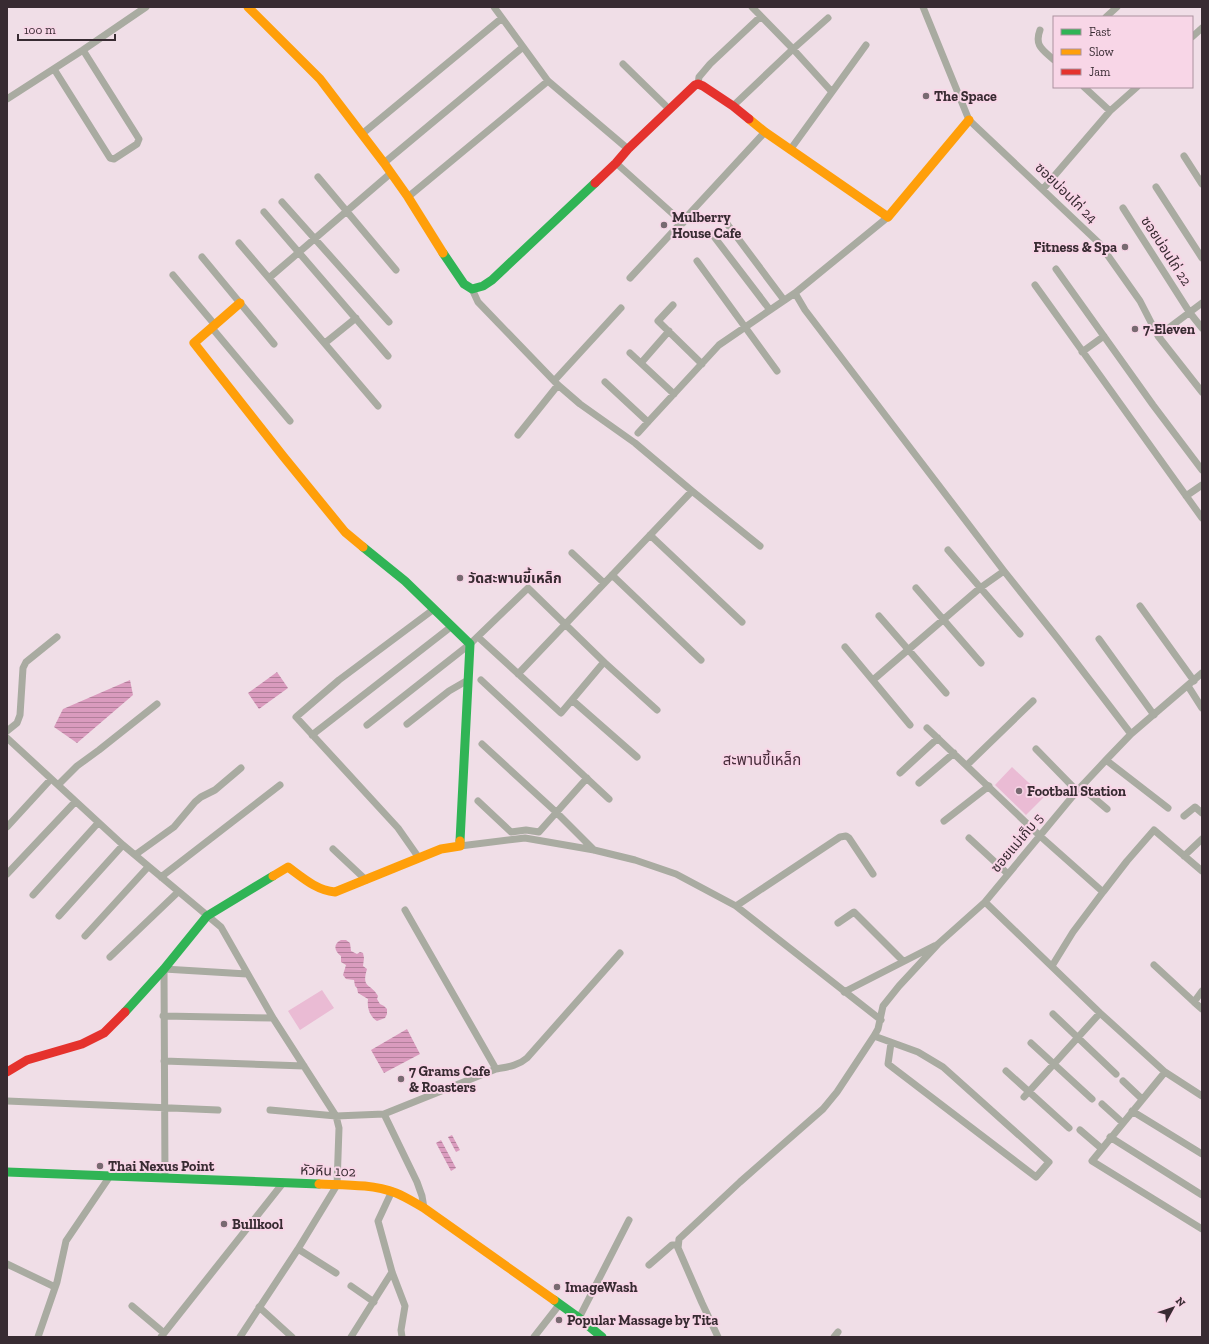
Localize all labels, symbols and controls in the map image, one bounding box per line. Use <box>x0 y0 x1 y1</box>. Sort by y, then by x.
scale bar <box>18 16 115 42</box>
legend <box>1053 16 1193 88</box>
text: 100 m <box>24 23 56 37</box>
text: Fast <box>1089 25 1112 39</box>
text: Slow <box>1089 45 1115 59</box>
text: Jam <box>1089 65 1111 79</box>
place label: The Space <box>934 88 997 105</box>
marker: The Space <box>921 91 931 101</box>
street label: ซอยบ่อนไก่ 24 <box>1031 159 1101 227</box>
place label: Mulberry House Cafe <box>672 209 742 242</box>
street label: ซอยบ่อนไก่ 22 <box>1137 213 1195 289</box>
marker: Mulberry House Cafe <box>659 220 669 230</box>
place label: Fitness & Spa <box>1033 239 1117 256</box>
marker: Fitness & Spa <box>1120 242 1130 252</box>
place label: 7-Eleven <box>1143 321 1196 338</box>
marker: 7-Eleven <box>1130 324 1140 334</box>
place label: วัดสะพานขี้เหล็ก <box>468 567 562 587</box>
marker: วัดสะพานขี้เหล็ก <box>455 573 465 583</box>
district label: สะพานขี้เหล็ก <box>723 749 801 769</box>
place label: Football Station <box>1027 783 1127 800</box>
marker: Football Station <box>1014 786 1024 796</box>
street label: ซอยแม่เก็บ 5 <box>987 810 1047 876</box>
place label: 7 Grams Cafe & Roasters <box>409 1063 490 1096</box>
marker: 7 Grams Cafe & Roasters <box>396 1074 406 1084</box>
place label: Thai Nexus Point <box>108 1158 215 1175</box>
marker: Thai Nexus Point <box>95 1161 105 1171</box>
street label: หัวหิน 102 <box>300 1162 356 1180</box>
place label: Bullkool <box>232 1216 283 1233</box>
marker: Bullkool <box>219 1219 229 1229</box>
place label: ImageWash <box>565 1279 638 1296</box>
marker: ImageWash <box>552 1282 562 1292</box>
north arrow <box>1153 1288 1193 1328</box>
text: N <box>1173 1295 1188 1310</box>
place label: Popular Massage by Tita <box>567 1312 718 1329</box>
marker: Popular Massage by Tita <box>554 1315 564 1325</box>

